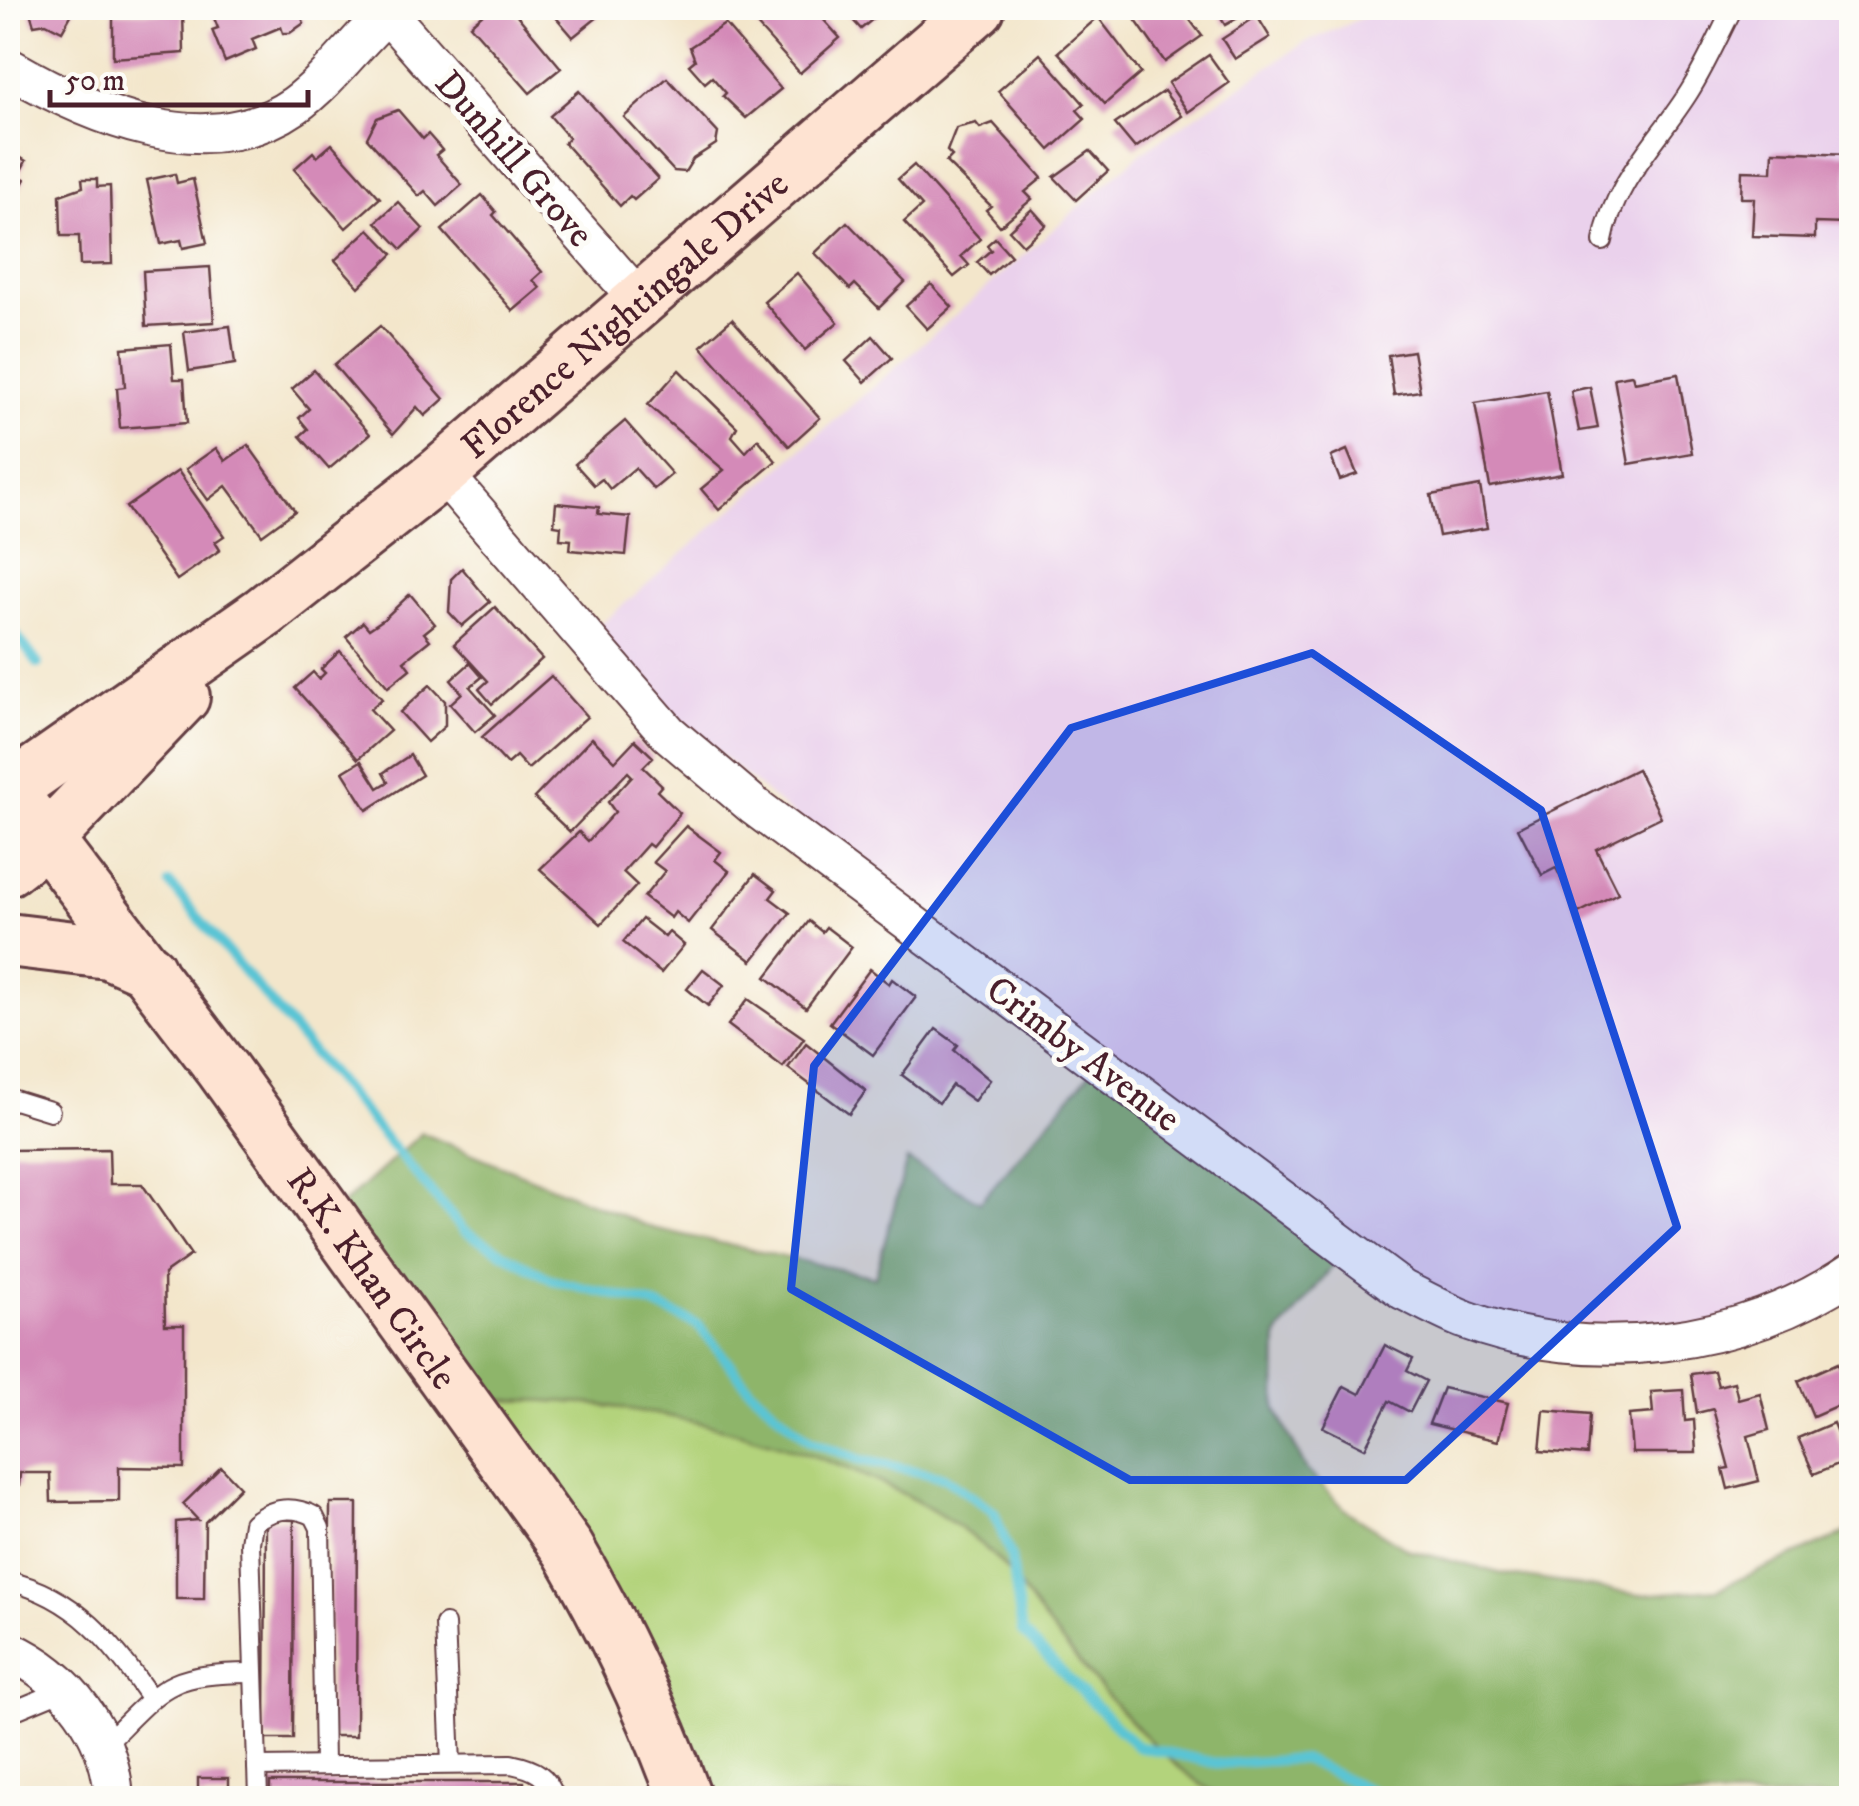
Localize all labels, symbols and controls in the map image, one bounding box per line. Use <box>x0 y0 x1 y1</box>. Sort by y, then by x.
scale bar <box>50 45 308 107</box>
street label: Dunhill Grove <box>424 61 603 258</box>
text: 50 m <box>65 63 125 100</box>
street label: Florence Nightingale Drive <box>452 161 799 470</box>
street label: Crimby Avenue <box>976 966 1189 1143</box>
street label: R.K. Khan Circle <box>275 1159 467 1399</box>

